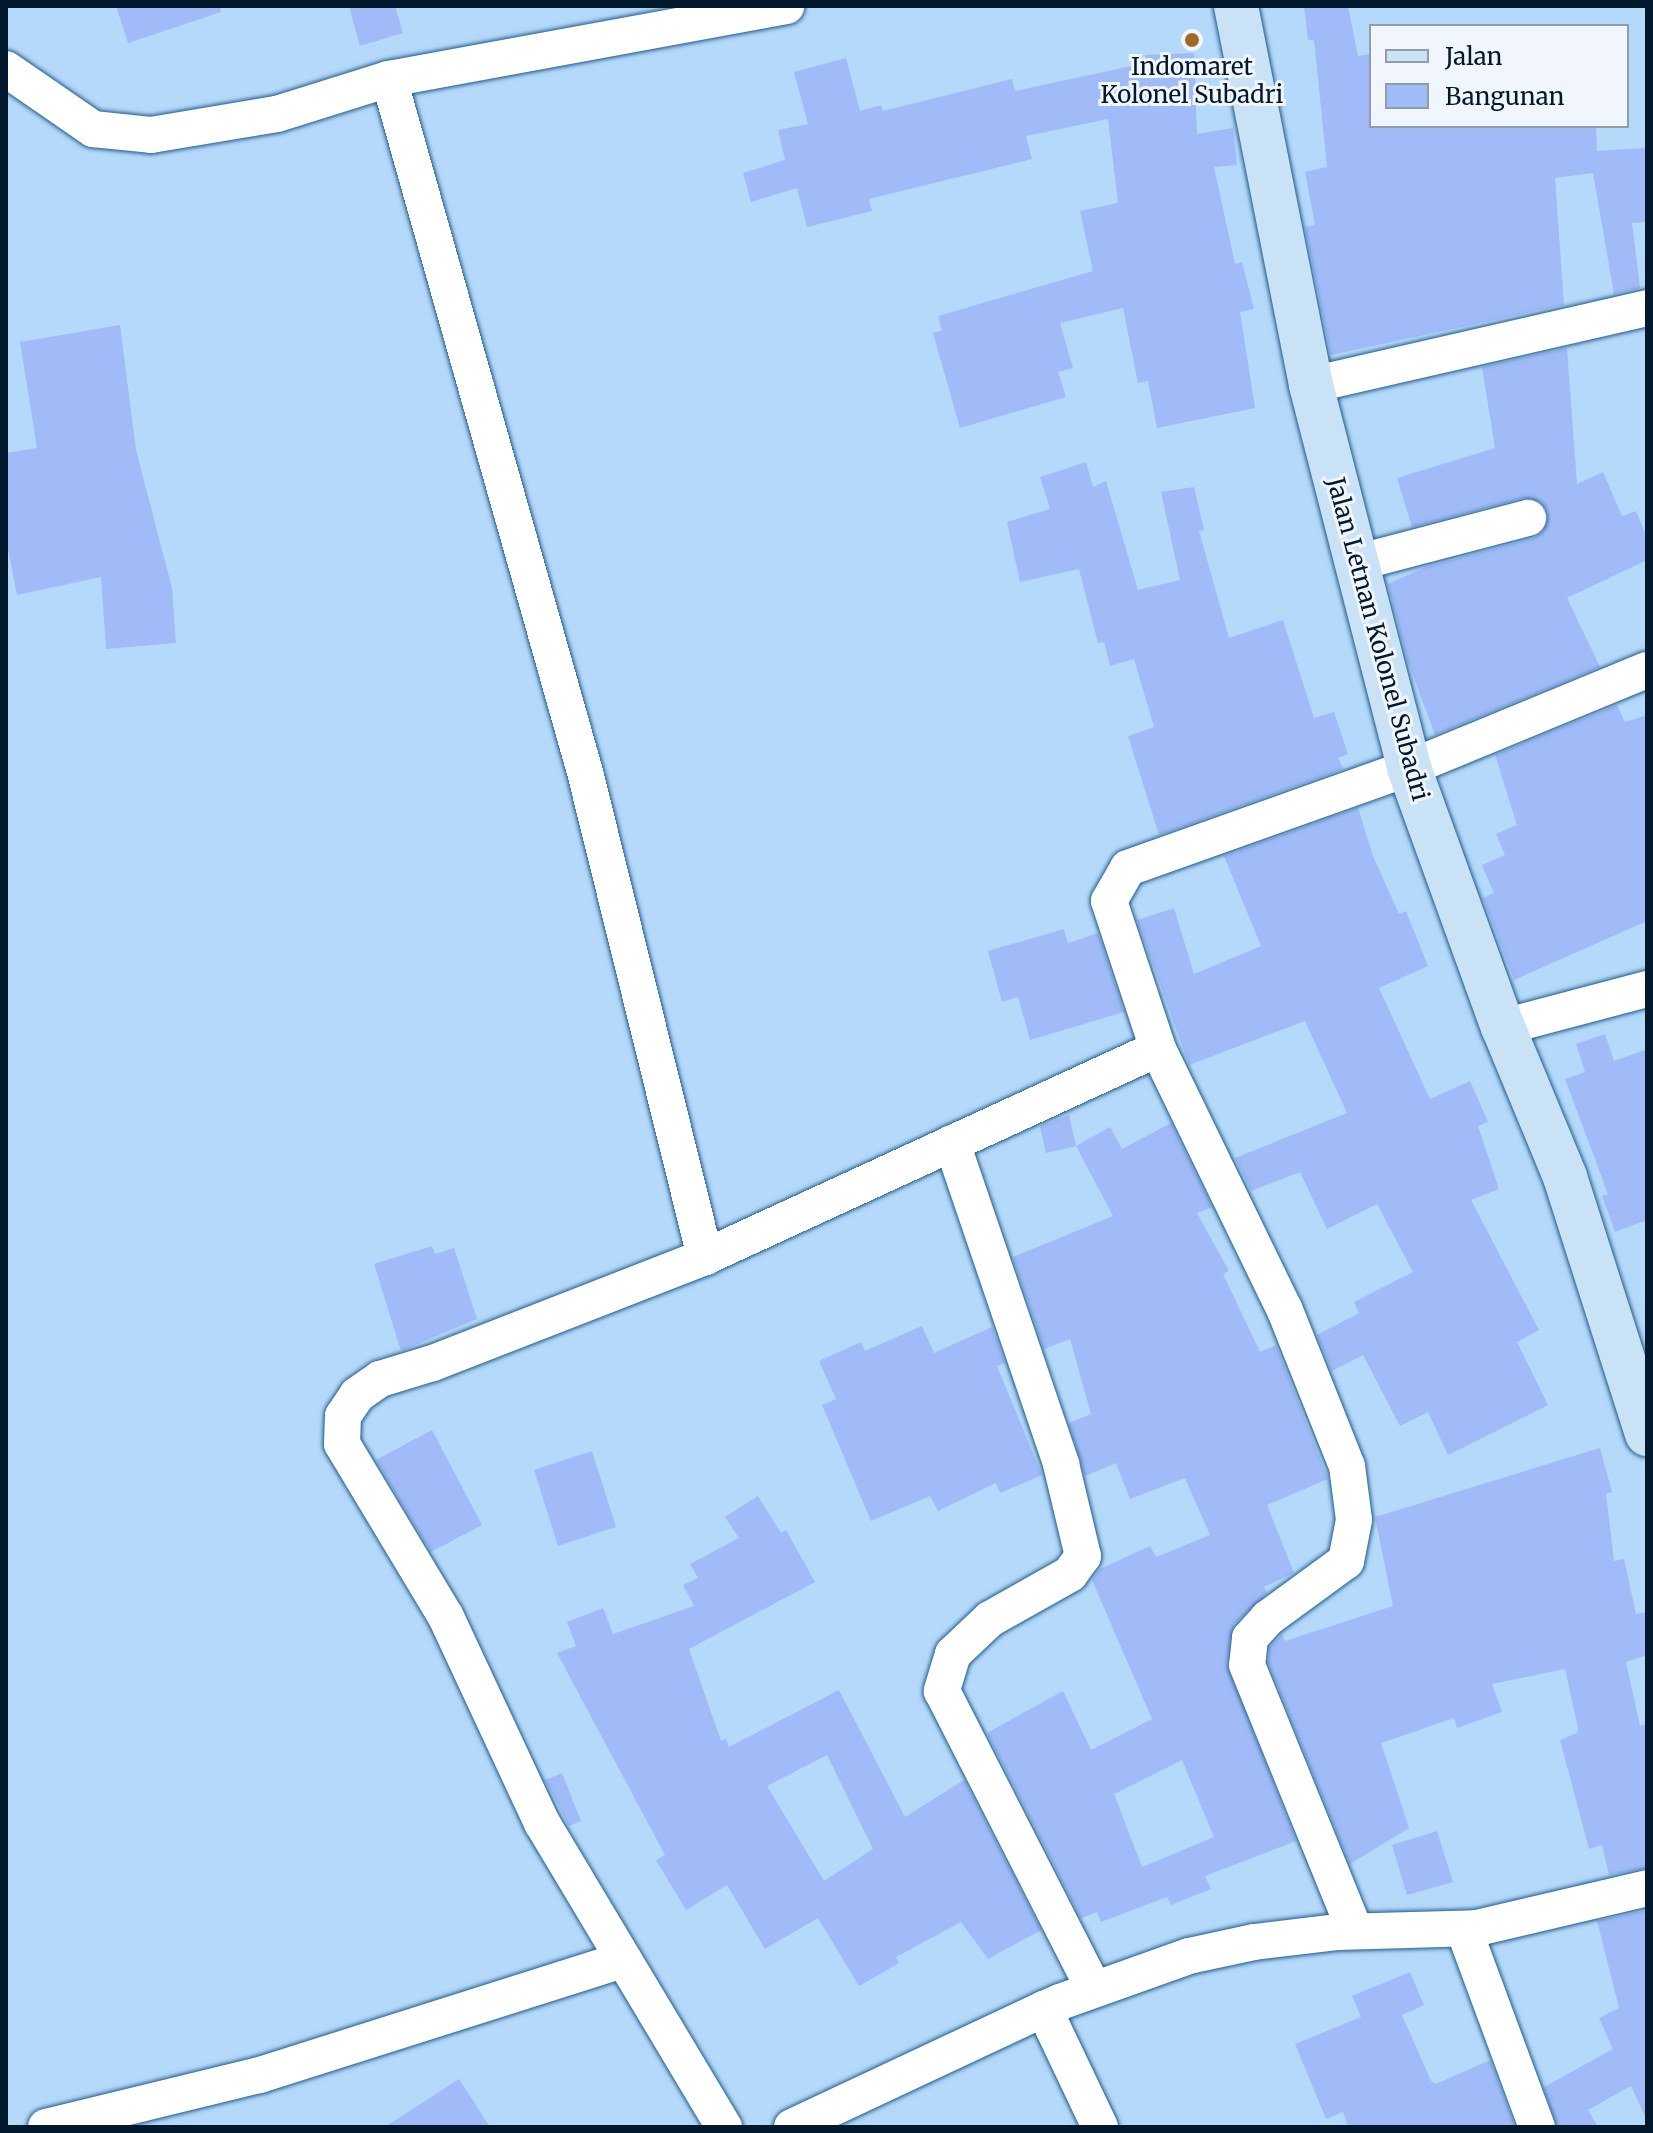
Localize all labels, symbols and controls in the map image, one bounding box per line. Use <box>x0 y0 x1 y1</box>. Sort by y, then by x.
legend <box>1369 24 1629 128</box>
marker: Indomaret Kolonel Subadri <box>1183 31 1201 49</box>
text: Jalan <box>1445 41 1502 72</box>
place label: Indomaret Kolonel Subadri <box>1101 53 1283 109</box>
text: Bangunan <box>1445 81 1565 112</box>
street label: Jalan Letnan Kolonel Subadri <box>1321 474 1435 804</box>

